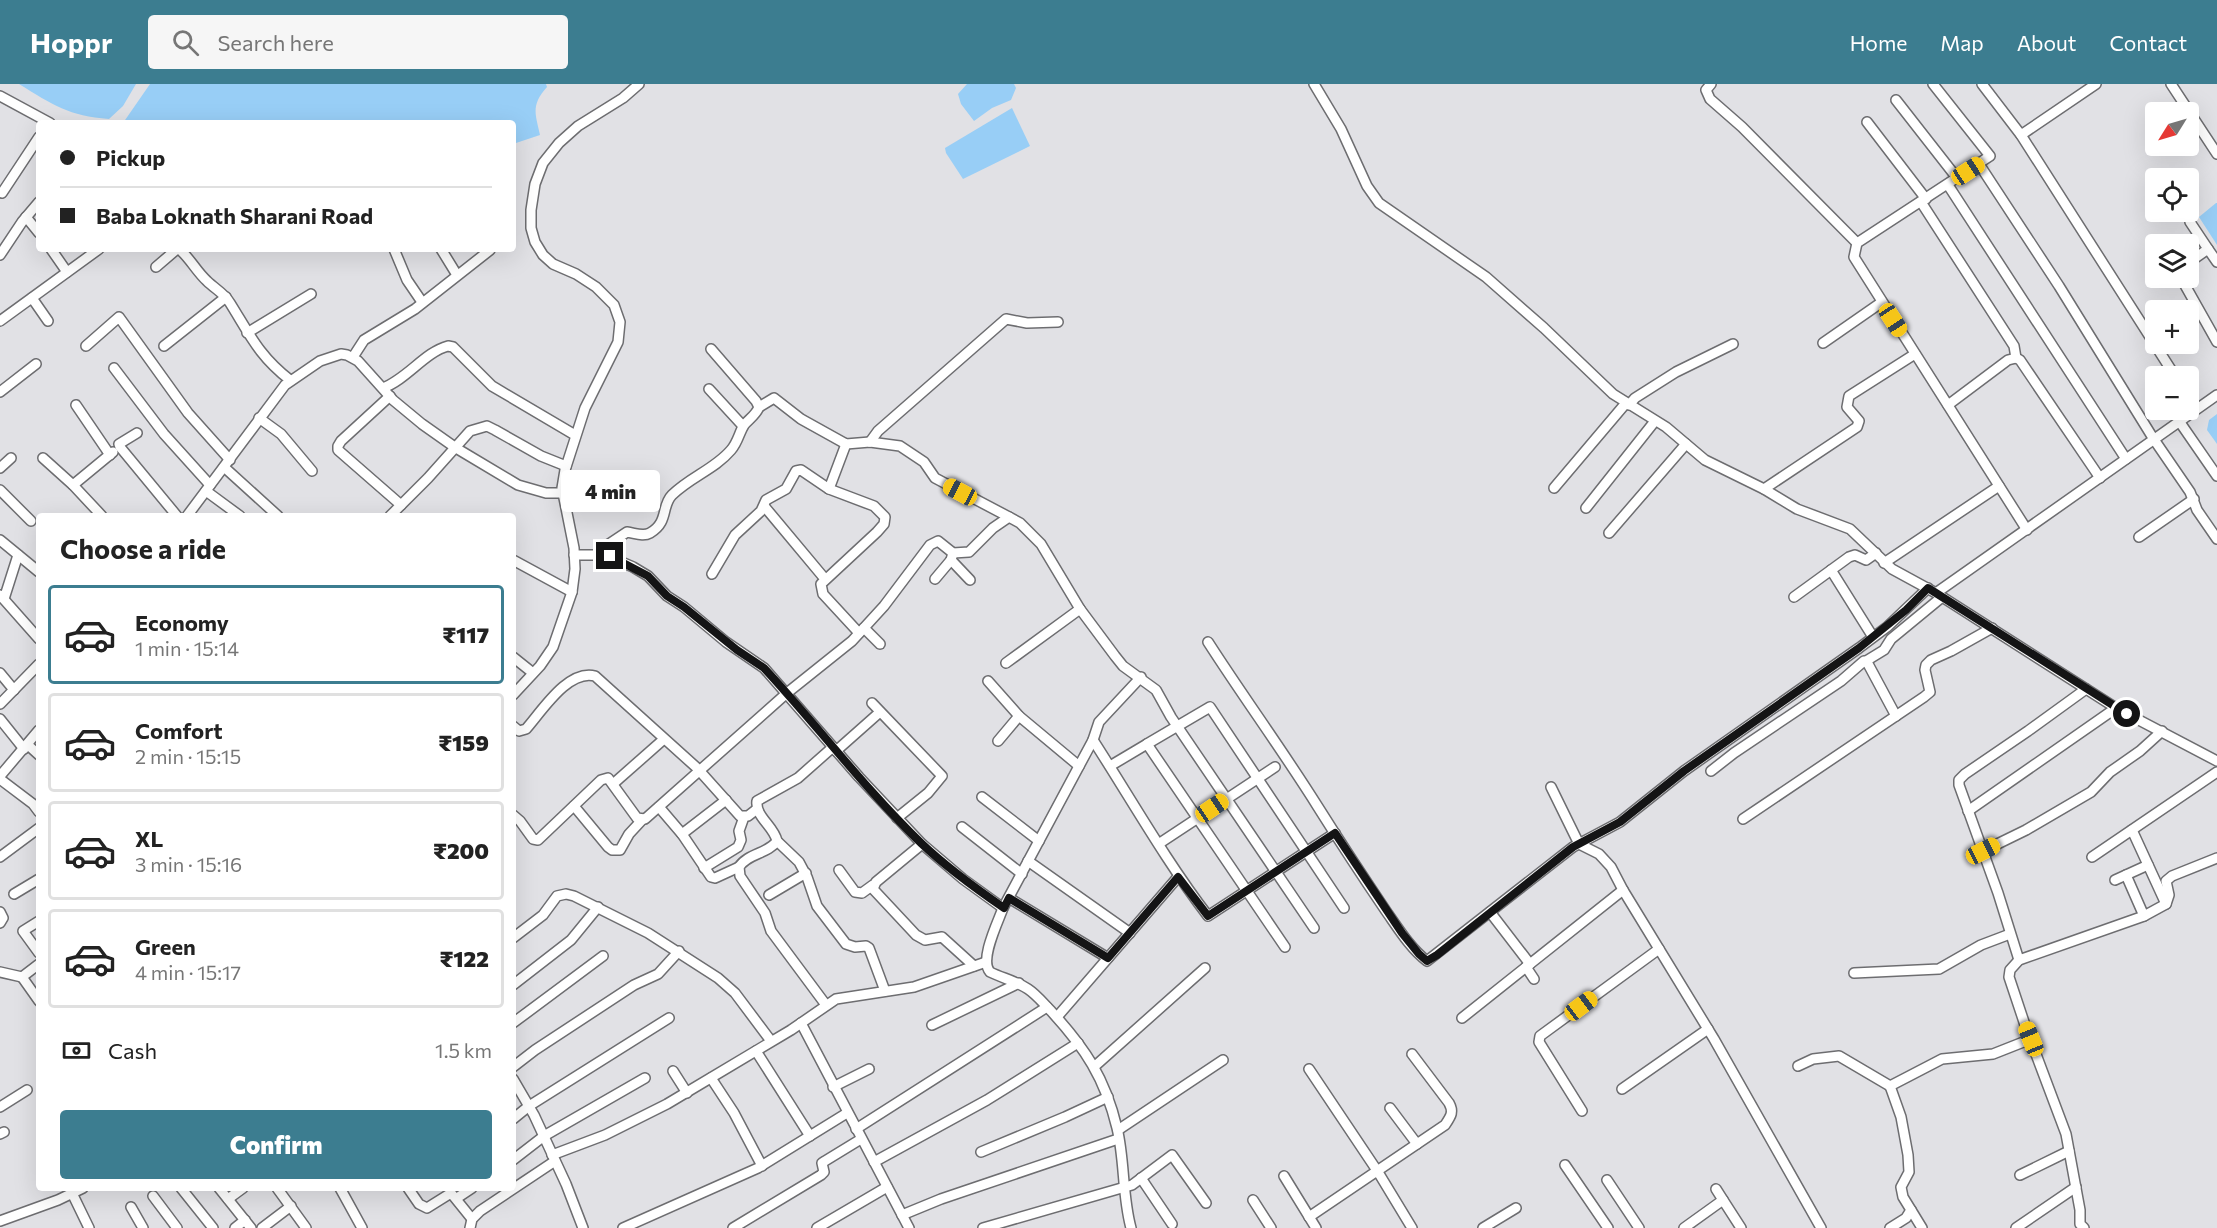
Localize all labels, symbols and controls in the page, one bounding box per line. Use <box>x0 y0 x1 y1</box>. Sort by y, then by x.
search box <box>148 15 568 69</box>
text: Hoppr <box>30 25 112 59</box>
icon: search <box>169 26 202 59</box>
text: Search here <box>217 29 334 56</box>
text: Home <box>1850 30 1907 55</box>
text: Map <box>1940 30 1984 55</box>
text: About <box>2017 30 2076 55</box>
text: Contact <box>2109 30 2187 55</box>
north arrow <box>2145 102 2199 156</box>
map controls <box>2145 102 2199 420</box>
text: Pickup <box>96 144 165 171</box>
car <box>1948 154 1988 188</box>
button: locate <box>2145 168 2199 222</box>
text: Baba Loknath Sharani Road <box>96 202 373 229</box>
button: layers <box>2145 234 2199 288</box>
car <box>1876 300 1910 340</box>
button: + <box>2145 300 2199 354</box>
button: − <box>2145 366 2199 420</box>
callout: 4 min <box>560 469 660 511</box>
car <box>940 476 980 508</box>
text: 4 min <box>585 479 636 503</box>
text: Choose a ride <box>60 532 226 565</box>
route end <box>596 542 623 569</box>
icon: car <box>63 608 117 662</box>
text: Economy <box>135 609 229 636</box>
text: ₹117 <box>442 621 489 648</box>
text: 1 min · 15:14 <box>135 636 239 660</box>
route start <box>2113 700 2140 727</box>
icon: car <box>63 716 117 770</box>
text: Comfort <box>135 717 223 744</box>
text: ₹159 <box>438 729 489 756</box>
text: 2 min · 15:15 <box>135 744 241 768</box>
car <box>1192 790 1232 826</box>
icon: car <box>63 824 117 878</box>
text: XL <box>135 825 163 852</box>
car <box>1963 835 2003 867</box>
text: ₹200 <box>433 837 489 864</box>
text: 3 min · 15:16 <box>135 852 242 876</box>
icon: car <box>63 932 117 986</box>
text: Green <box>135 933 196 960</box>
text: ₹122 <box>439 945 489 972</box>
text: 4 min · 15:17 <box>135 960 241 984</box>
car <box>1561 988 1601 1024</box>
car <box>2016 1019 2046 1059</box>
icon: cash <box>60 1034 93 1067</box>
text: Cash <box>108 1037 157 1064</box>
text: 1.5 km <box>435 1038 492 1062</box>
button: Confirm <box>60 1110 492 1179</box>

